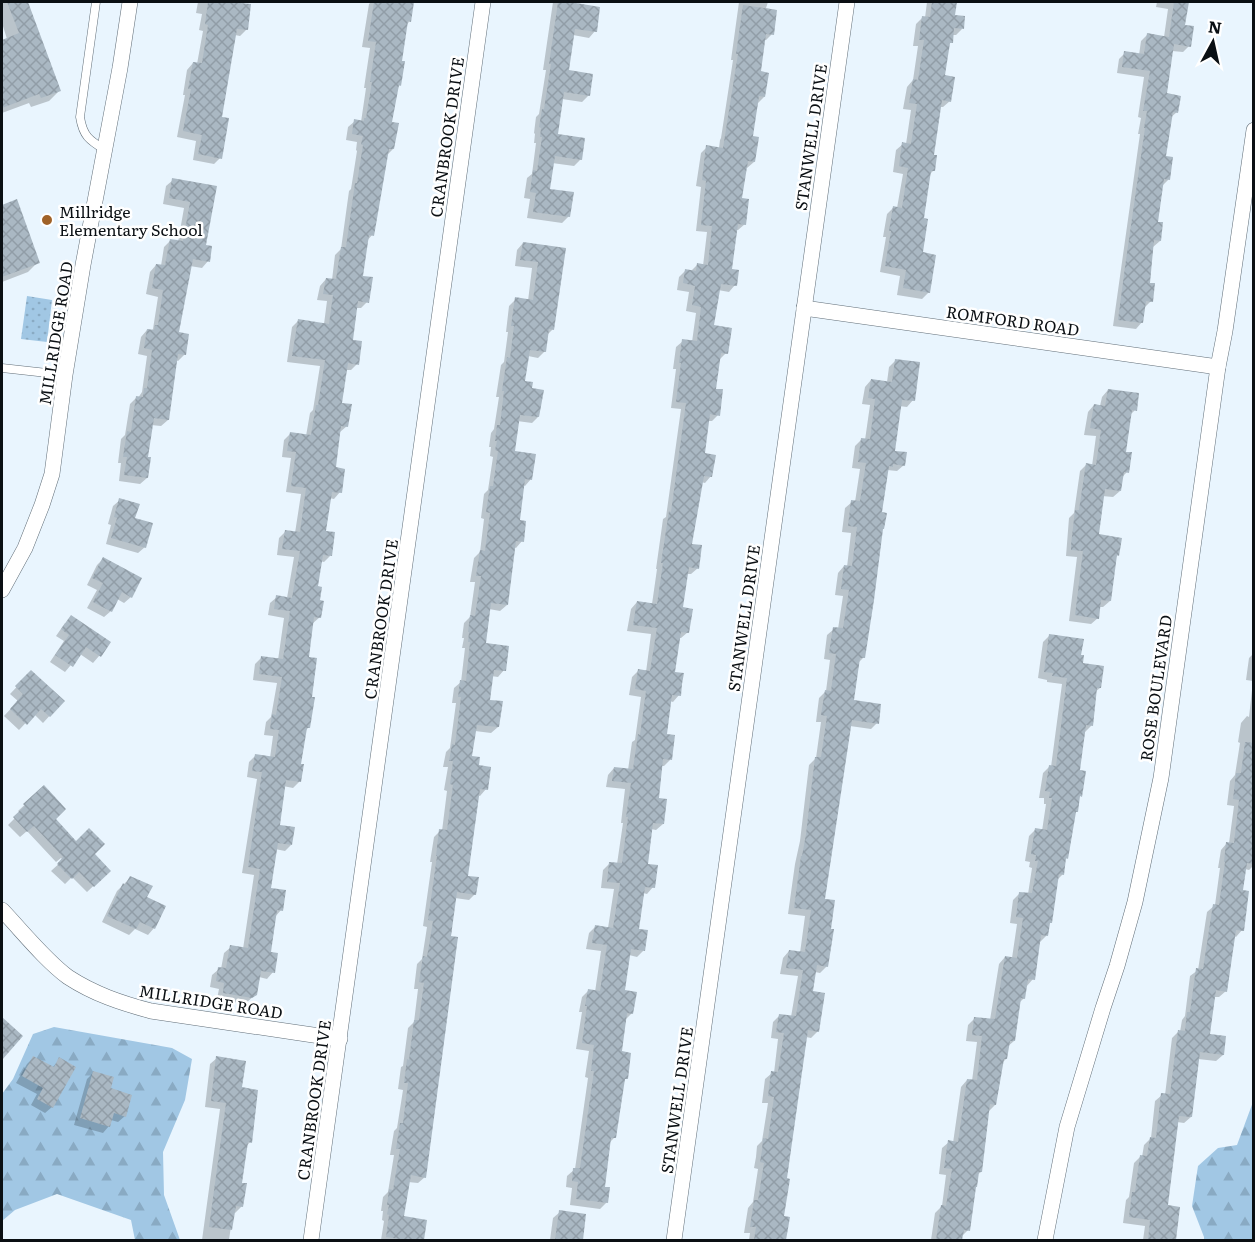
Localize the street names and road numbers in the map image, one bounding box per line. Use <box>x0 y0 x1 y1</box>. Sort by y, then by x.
street label: CRANBROOK DRIVE <box>423 55 469 219</box>
street label: STANWELL DRIVE <box>788 62 832 212</box>
street label: MILLRIDGE ROAD <box>32 259 78 407</box>
street label: ROMFORD ROAD <box>945 299 1081 341</box>
street label: CRANBROOK DRIVE <box>357 537 403 701</box>
street label: STANWELL DRIVE <box>721 543 765 693</box>
street label: ROSE BOULEVARD <box>1133 613 1177 763</box>
street label: MILLRIDGE ROAD <box>137 978 285 1024</box>
street label: CRANBROOK DRIVE <box>290 1018 336 1182</box>
street label: STANWELL DRIVE <box>654 1025 698 1175</box>

